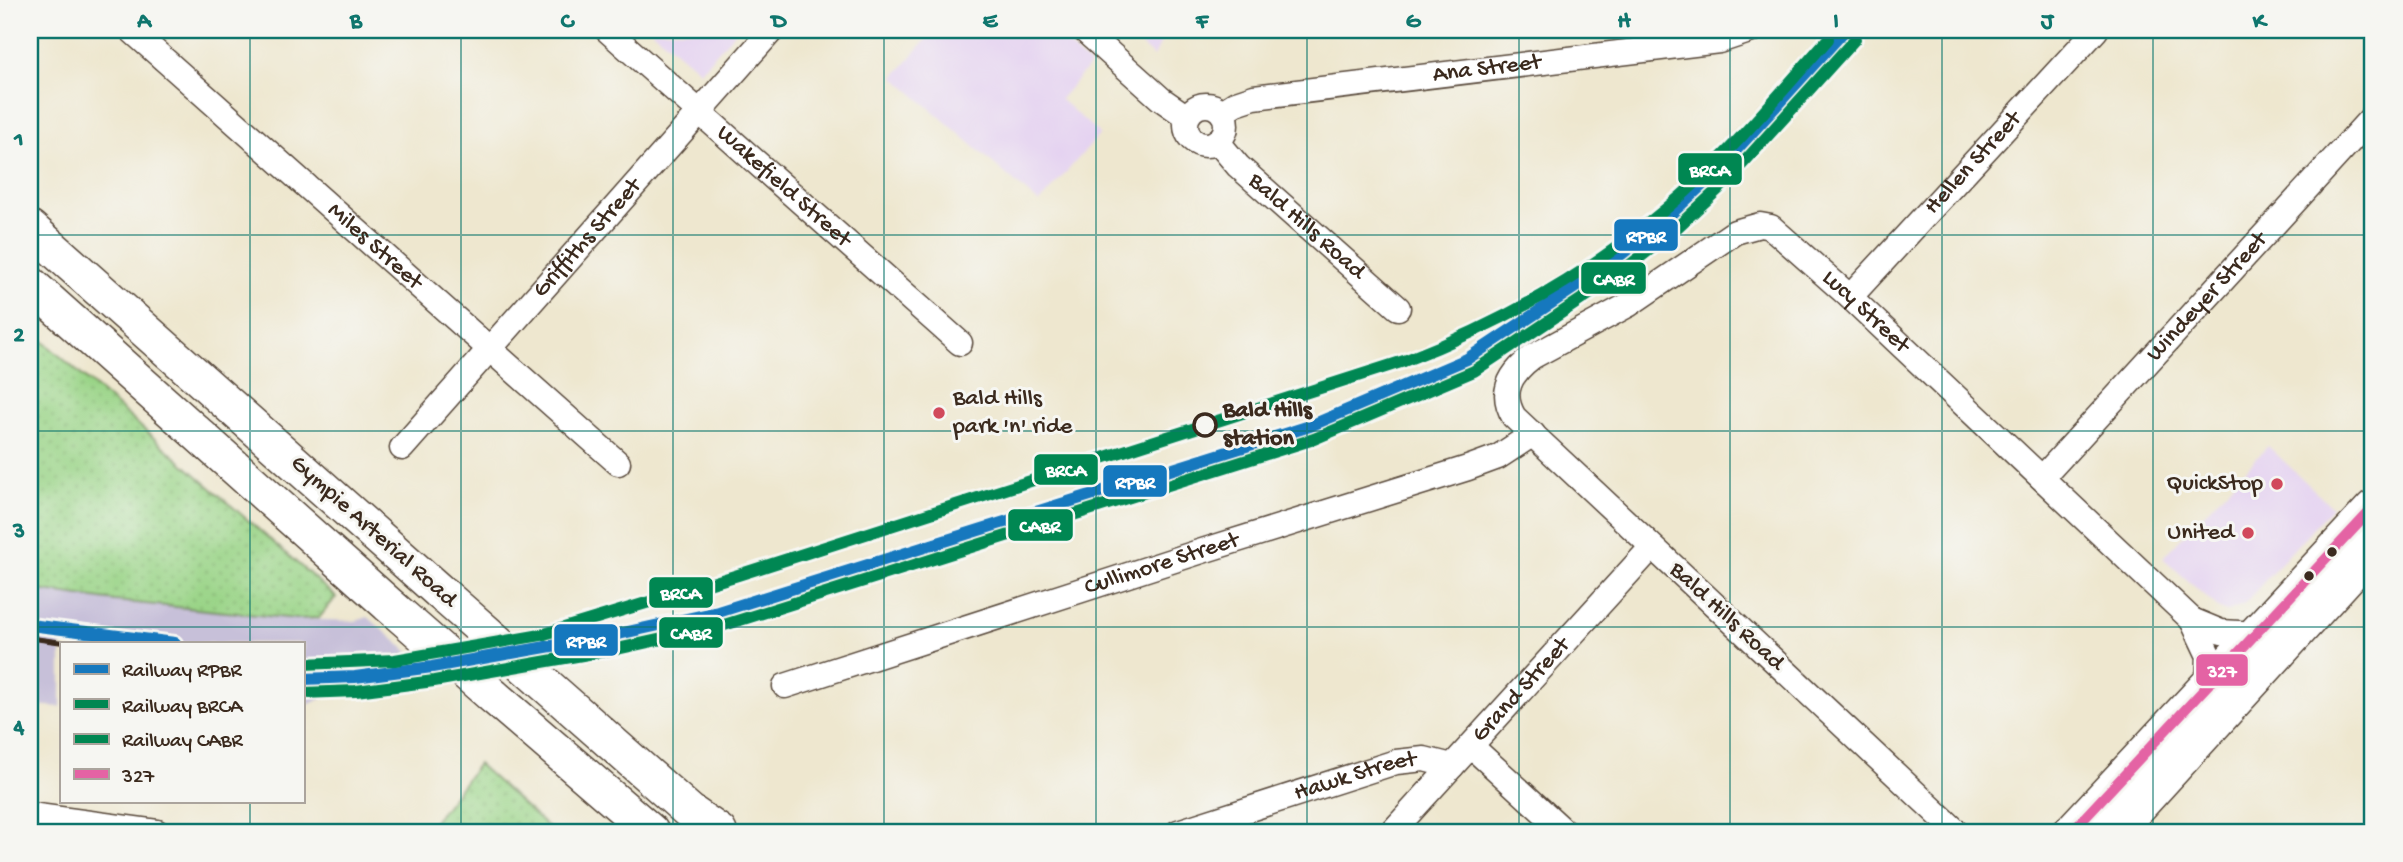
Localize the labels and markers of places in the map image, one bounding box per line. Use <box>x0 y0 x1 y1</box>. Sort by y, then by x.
place label: Bald Hills park 'n' ride <box>952 385 1073 442</box>
place label: Bald Hills station <box>1222 397 1313 454</box>
marker: Bald Hills park 'n' ride <box>931 405 947 421</box>
marker: Bald Hills station <box>1193 413 1217 437</box>
place label: QuickStop <box>2166 470 2263 499</box>
marker: QuickStop <box>2269 476 2285 492</box>
place label: United <box>2167 519 2236 548</box>
marker: United <box>2240 525 2256 541</box>
unlabelled marker <box>2325 545 2339 559</box>
unlabelled marker <box>2302 569 2316 583</box>

